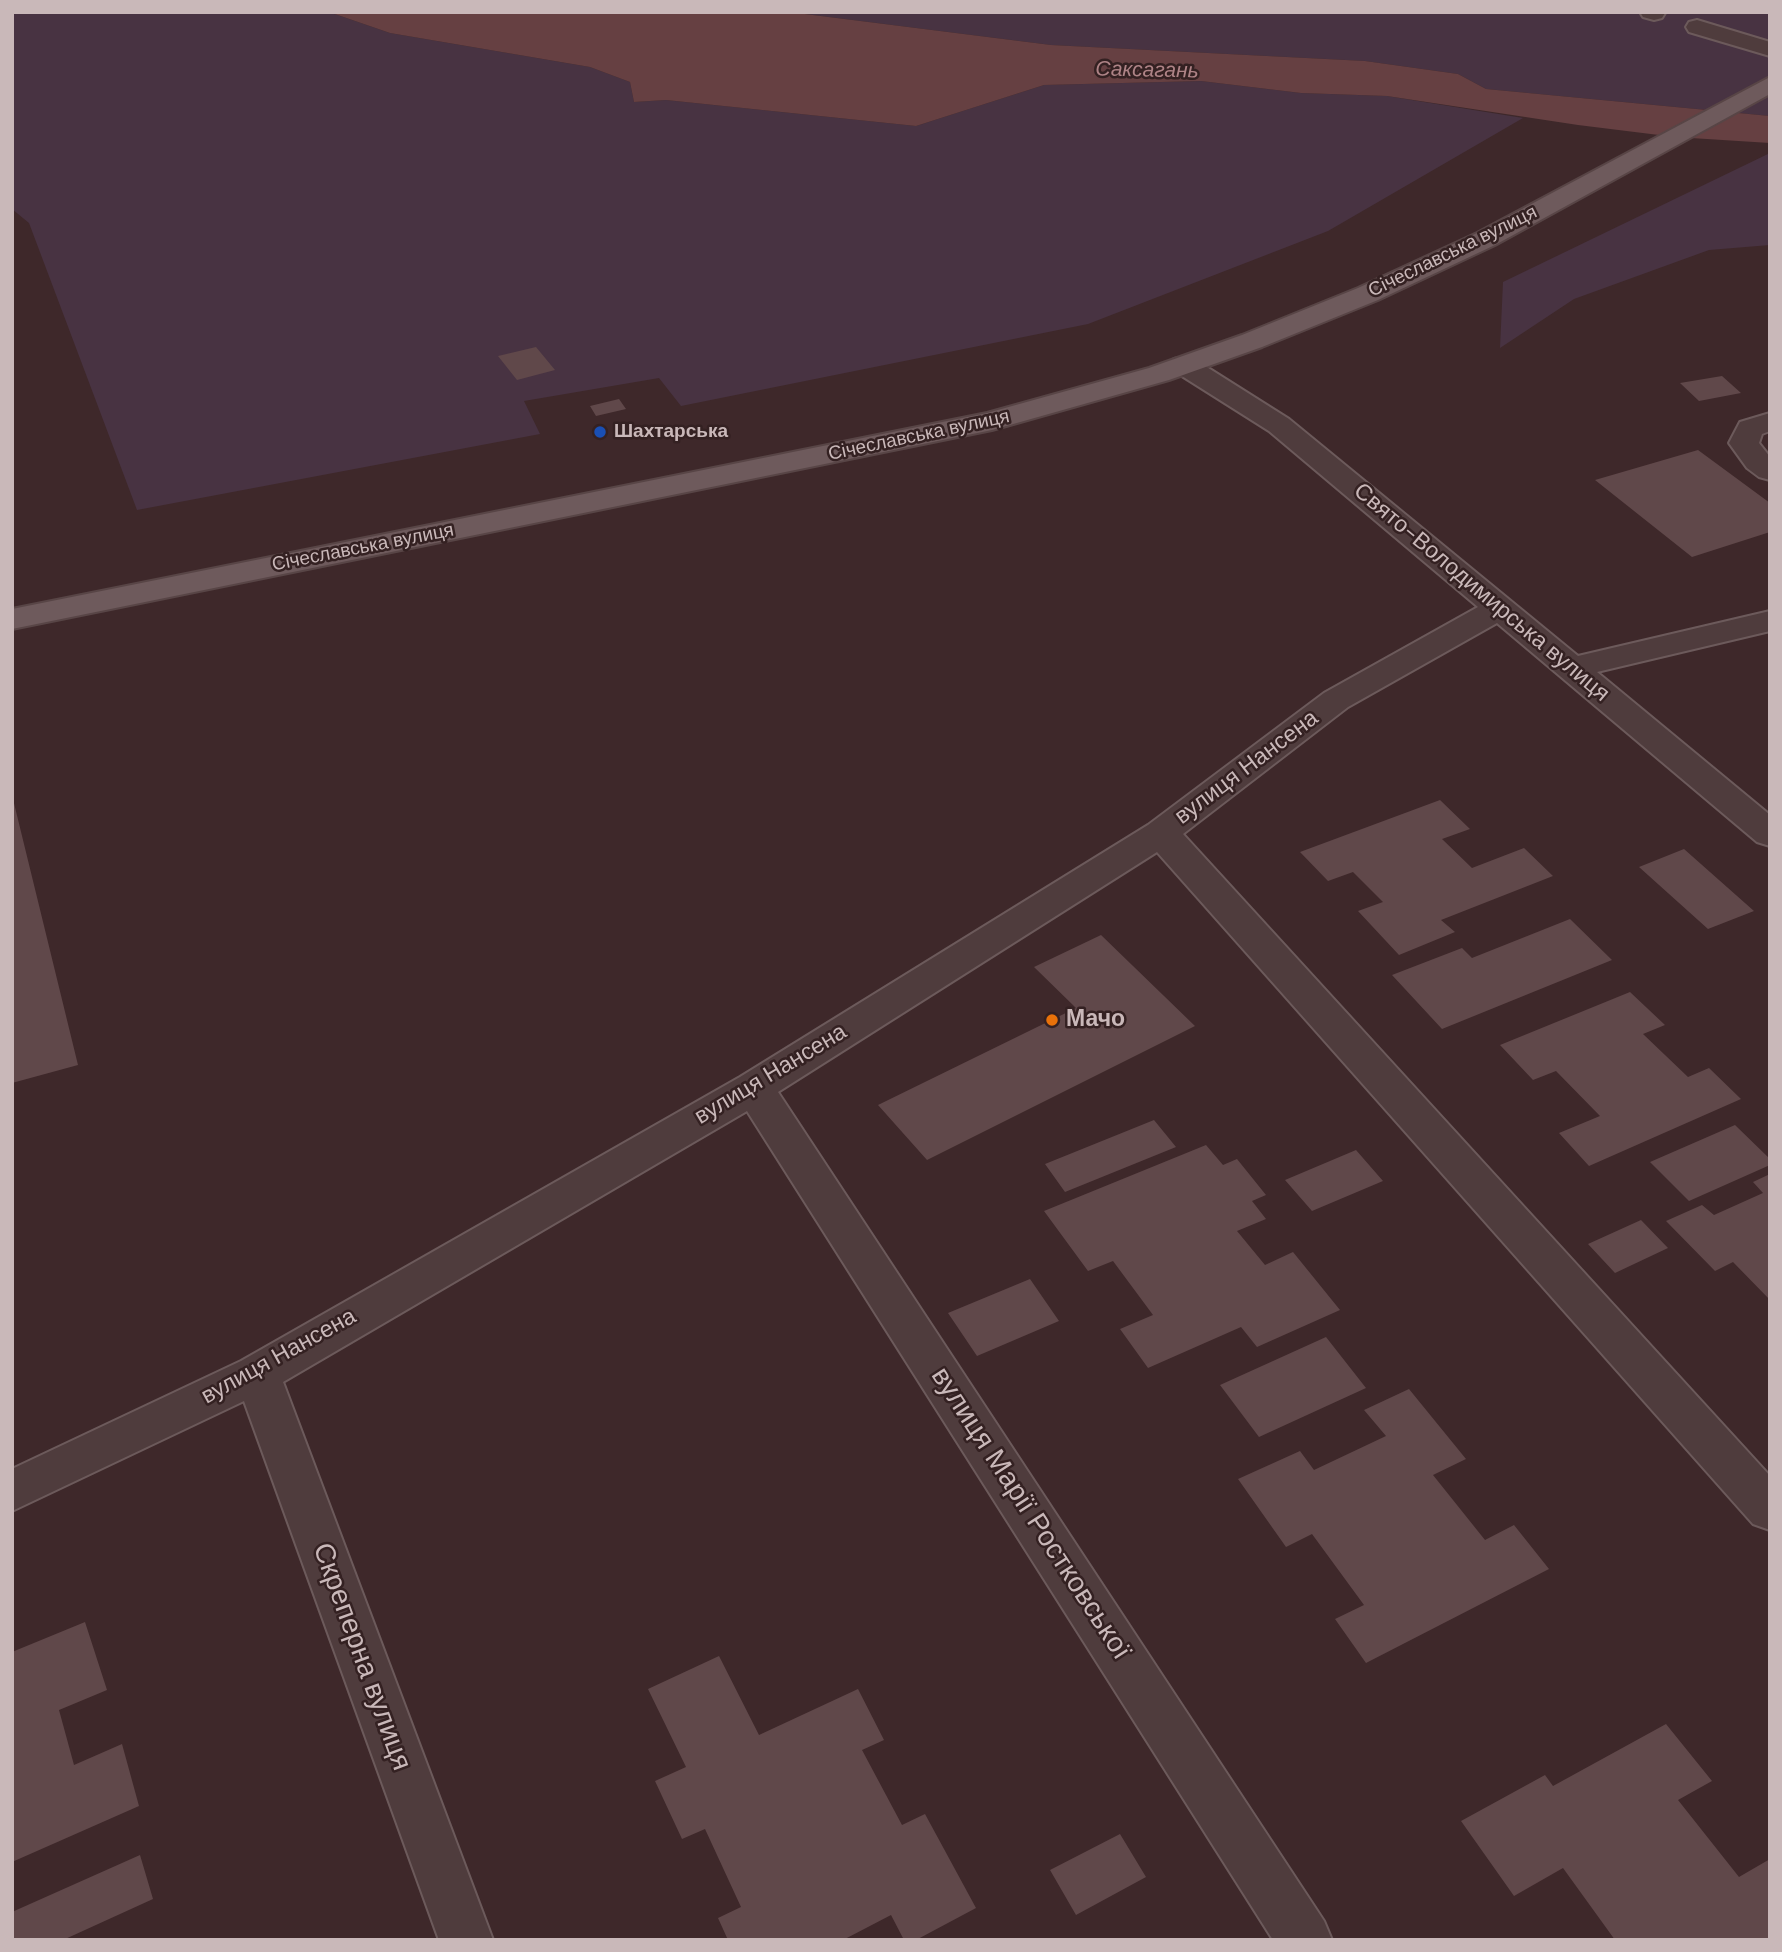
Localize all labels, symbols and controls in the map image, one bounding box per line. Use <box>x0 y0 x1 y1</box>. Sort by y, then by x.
water label: Саксагань <box>1095 58 1199 84</box>
street label: Січеславська вулиця <box>1365 201 1541 303</box>
street label: Січеславська вулиця <box>826 406 1012 466</box>
place label: Шахтарська <box>614 421 728 443</box>
marker: Шахтарська <box>592 424 608 440</box>
street label: Свято-Володимирська вулиця <box>1347 478 1615 708</box>
street label: Січеславська вулиця <box>270 519 456 577</box>
street label: вулиця Нансена <box>1170 705 1324 831</box>
place label: Мачо <box>1066 1006 1125 1034</box>
marker: Мачо <box>1044 1012 1060 1028</box>
street label: вулиця Нансена <box>690 1019 852 1131</box>
street label: вулиця Нансена <box>197 1303 361 1411</box>
street label: вулиця Марії Ростковської <box>923 1362 1137 1666</box>
street label: Скреперна вулиця <box>304 1539 418 1775</box>

